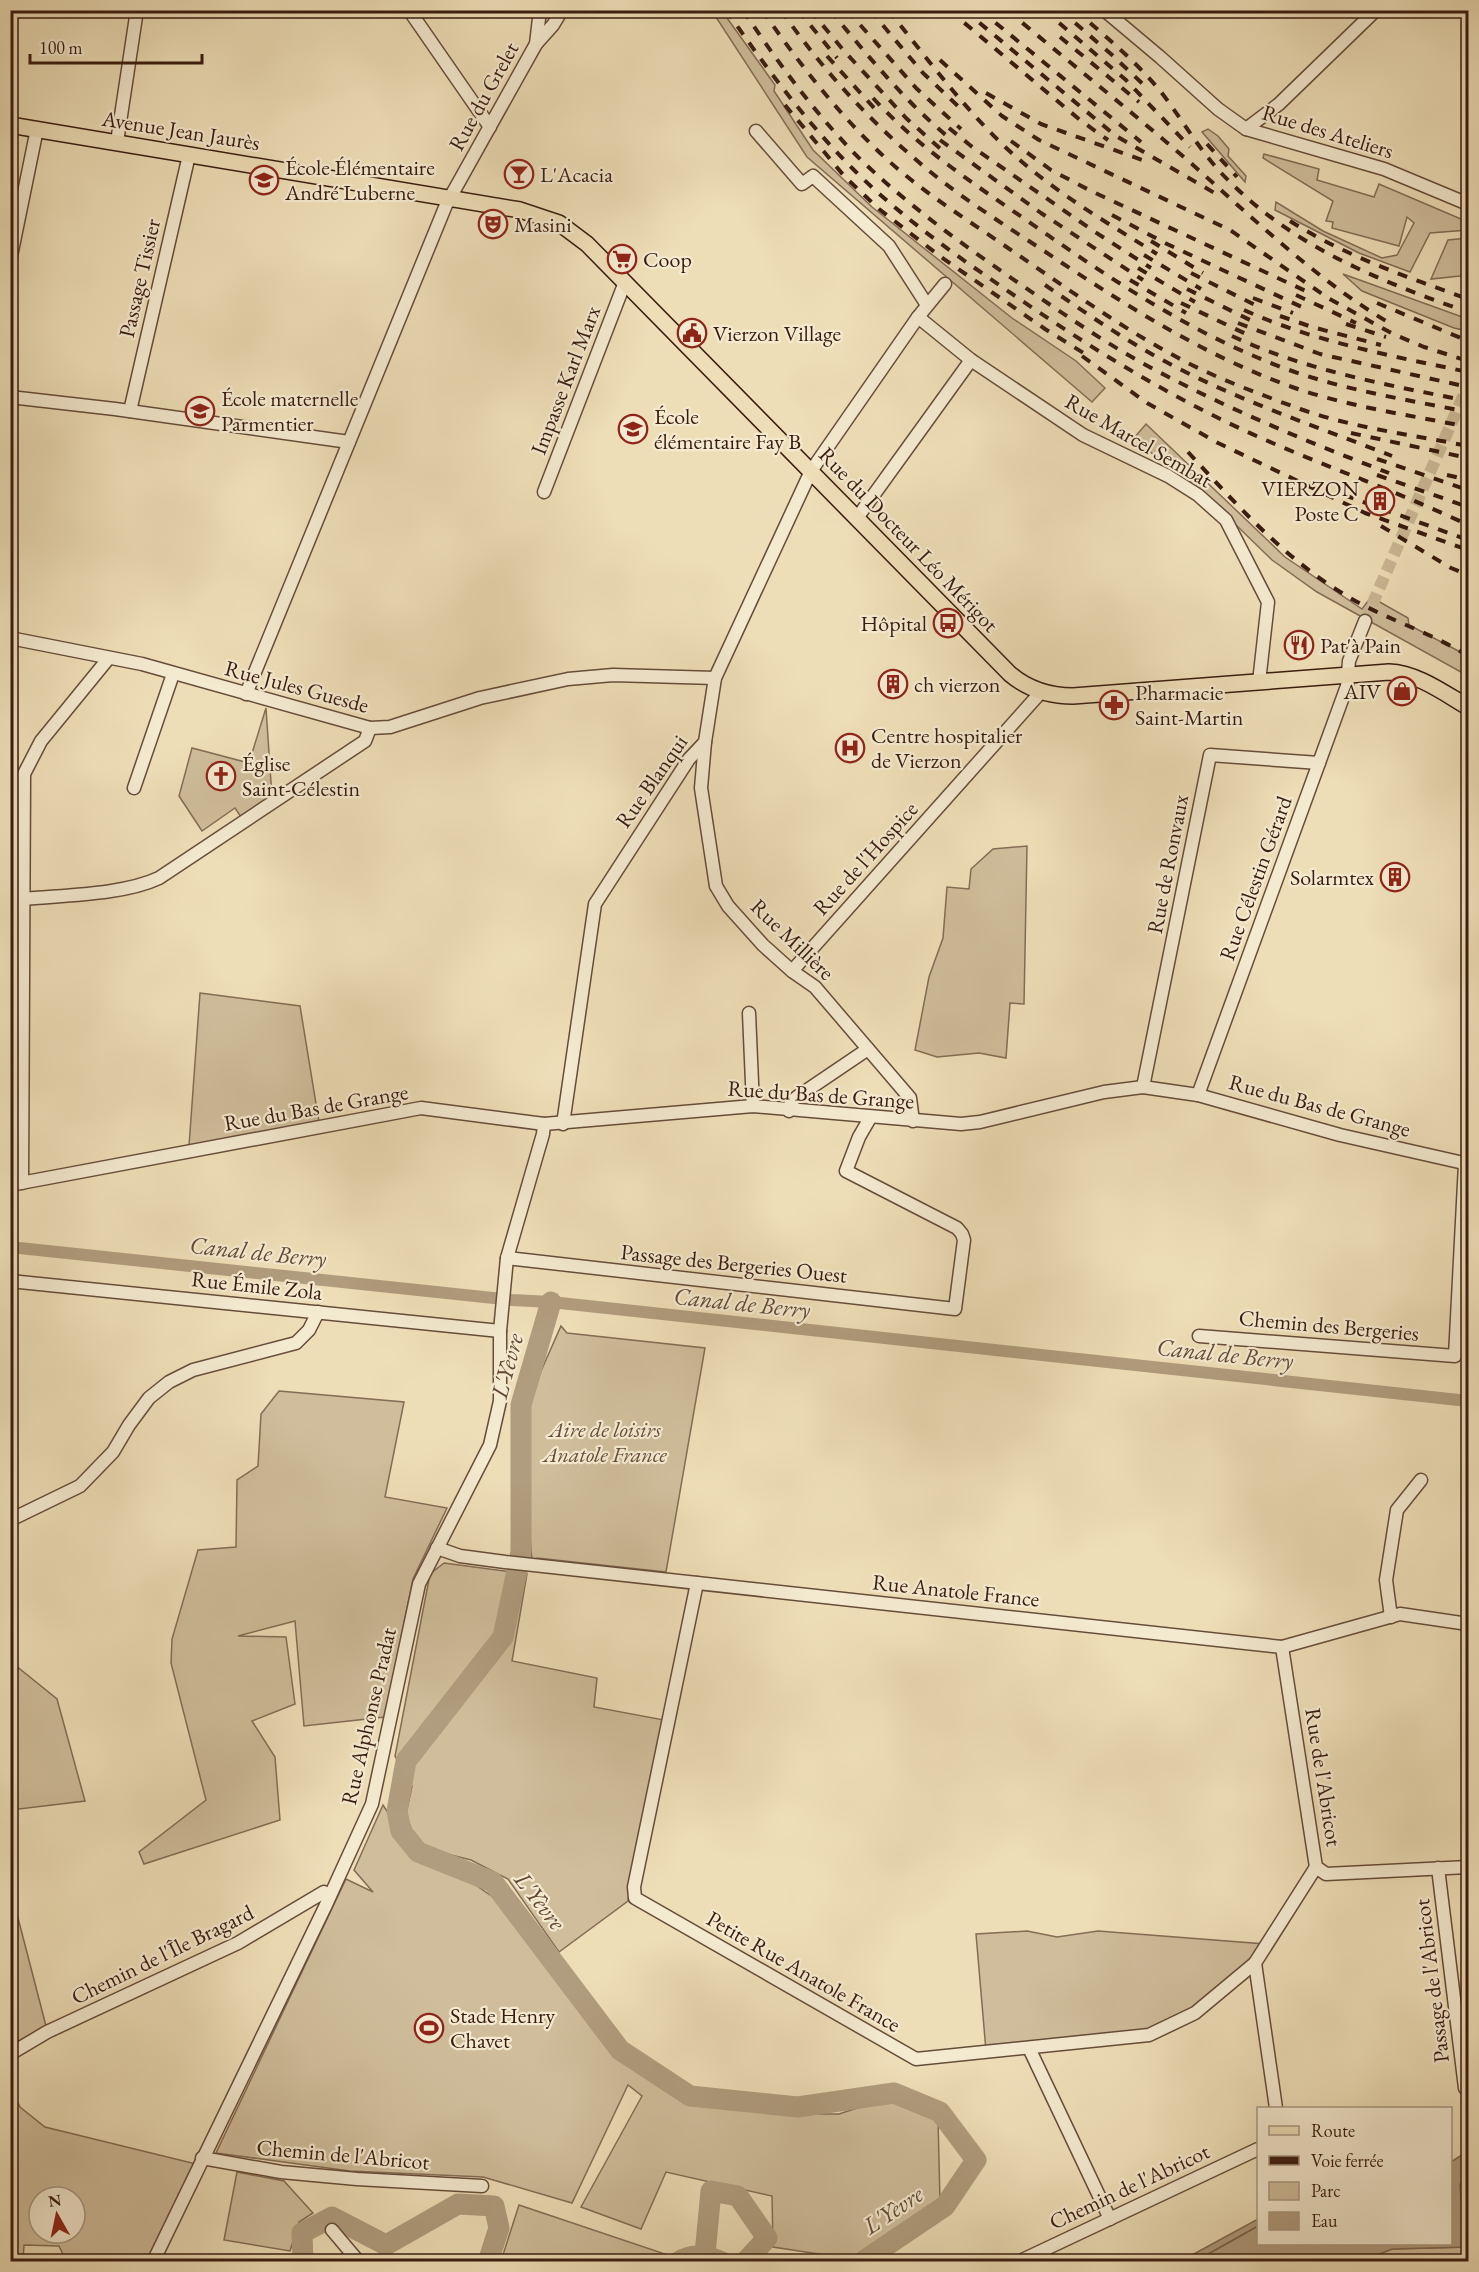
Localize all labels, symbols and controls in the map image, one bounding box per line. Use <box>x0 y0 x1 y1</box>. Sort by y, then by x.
scale bar <box>30 27 202 65</box>
text: 100 m <box>39 36 83 59</box>
street label: Rue du Grelet <box>442 37 525 156</box>
street label: Rue des Ateliers <box>1259 98 1397 165</box>
street label: Avenue Jean Jaurès <box>99 104 262 157</box>
place label: École Élémentaire André Luberne <box>284 153 435 207</box>
bar icon: L'Acacia <box>503 158 535 190</box>
place label: L'Acacia <box>540 160 613 189</box>
school or university icon: École Élémentaire André Luberne <box>248 164 280 196</box>
theatre icon: Masini <box>477 208 509 240</box>
place label: Masini <box>514 210 572 239</box>
street label: Passage Tissier <box>112 215 167 340</box>
supermarket icon: Coop <box>606 243 638 275</box>
place label: Coop <box>643 245 692 274</box>
street label: Impasse Karl Marx <box>524 301 607 459</box>
public building icon: Vierzon Village <box>676 317 708 349</box>
place label: Vierzon Village <box>713 319 842 348</box>
place label: École maternelle Parmentier <box>221 384 359 438</box>
street label: Rue Marcel Sembat <box>1060 387 1218 494</box>
school or university icon: École maternelle Parmentier <box>184 395 216 427</box>
place label: École élémentaire Fay B <box>654 402 801 456</box>
school or university icon: École élémentaire Fay B <box>617 413 649 445</box>
street label: Rue du Docteur Léo Mérigot <box>812 440 1005 638</box>
place label: VIERZON Poste C <box>1261 474 1360 528</box>
building icon: VIERZON Poste C <box>1364 485 1396 517</box>
bus stop icon: Hôpital <box>932 607 964 639</box>
place label: Hôpital <box>861 609 927 638</box>
restaurant icon: Pat'à Pain <box>1283 629 1315 661</box>
place label: Pat'à Pain <box>1320 631 1402 660</box>
street label: Rue Jules Guesde <box>222 653 372 720</box>
building icon: ch vierzon <box>877 668 909 700</box>
place label: ch vierzon <box>914 670 1001 699</box>
shop icon: AIV <box>1386 675 1418 707</box>
place label: AIV <box>1343 677 1381 706</box>
place label: Pharmacie Saint-Martin <box>1135 678 1244 732</box>
pharmacy icon: Pharmacie Saint-Martin <box>1098 689 1130 721</box>
place label: Centre hospitalier de Vierzon <box>871 721 1023 775</box>
street label: Rue Blanqui <box>609 729 694 834</box>
hospital icon: Centre hospitalier de Vierzon <box>834 732 866 764</box>
place label: Église Saint-Célestin <box>242 749 360 803</box>
church icon: Église Saint-Célestin <box>205 760 237 792</box>
street label: Rue Célestin Gérard <box>1212 791 1299 964</box>
street label: Rue de Ronvaux <box>1140 792 1195 936</box>
street label: Rue de l'Hospice <box>806 795 925 921</box>
building icon: Solarmtex <box>1379 861 1411 893</box>
place label: Solarmtex <box>1290 863 1375 892</box>
street label: Rue Millière <box>744 892 841 987</box>
street label: Rue du Bas de Grange <box>1226 1067 1414 1144</box>
street label: Rue du Bas de Grange <box>727 1074 915 1116</box>
street label: Rue du Bas de Grange <box>222 1077 411 1138</box>
water label: Canal de Berry <box>188 1229 328 1274</box>
street label: Passage des Bergeries Ouest <box>619 1237 849 1290</box>
street label: Rue Émile Zola <box>190 1264 324 1307</box>
water label: Canal de Berry <box>672 1280 812 1325</box>
street label: Chemin des Bergeries <box>1238 1303 1420 1348</box>
water label: L'Yèvre <box>483 1329 530 1403</box>
water label: Canal de Berry <box>1155 1331 1295 1376</box>
park label: Aire de loisirs Anatole France <box>541 1415 667 1469</box>
street label: Rue Anatole France <box>871 1567 1041 1614</box>
street label: Rue Alphonse Pradat <box>334 1625 403 1807</box>
street label: Rue de l'Abricot <box>1298 1706 1349 1848</box>
water label: L'Yèvre <box>507 1864 574 1937</box>
street label: Chemin de l'Île Bragard <box>66 1897 259 2011</box>
street label: Passage de l'Abricot <box>1407 1897 1456 2064</box>
street label: Petite Rue Anatole France <box>701 1904 906 2039</box>
place label: Stade Henry Chavet <box>450 2001 555 2055</box>
sports icon: Stade Henry Chavet <box>413 2012 445 2044</box>
legend <box>1257 2107 1452 2245</box>
text: Route <box>1311 2119 1355 2142</box>
street label: Chemin de l'Abricot <box>255 2132 431 2177</box>
street label: Chemin de l'Abricot <box>1044 2137 1214 2236</box>
text: Voie ferrée <box>1311 2149 1383 2172</box>
water label: L'Yèvre <box>856 2178 930 2242</box>
text: Parc <box>1311 2179 1341 2202</box>
north arrow <box>27 2185 87 2245</box>
text: N <box>47 2189 63 2212</box>
text: Eau <box>1311 2209 1338 2232</box>

